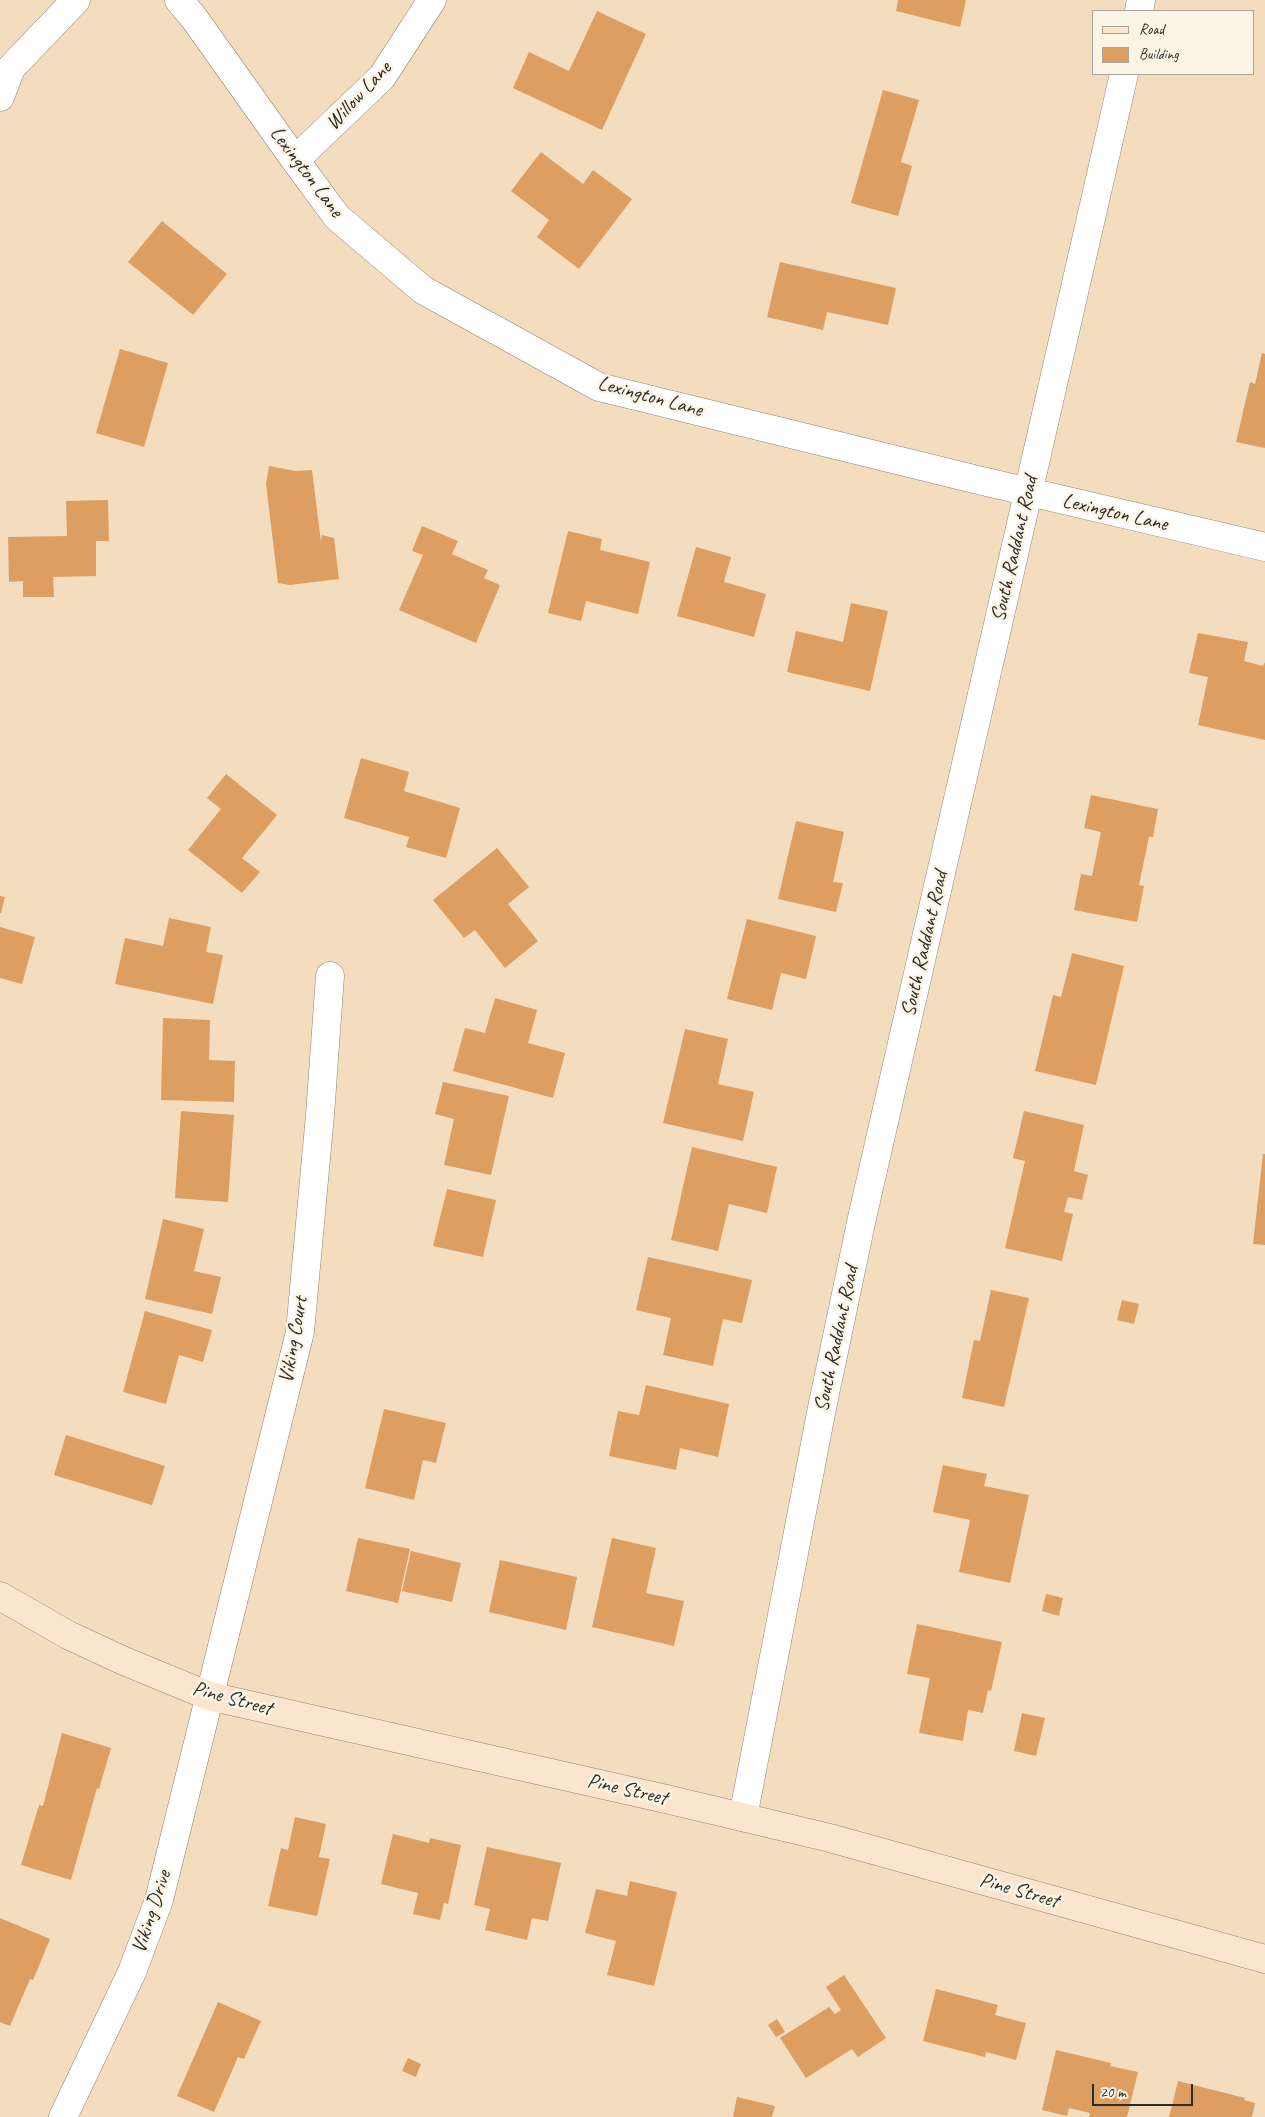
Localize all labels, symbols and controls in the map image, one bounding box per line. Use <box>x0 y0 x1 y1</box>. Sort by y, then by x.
legend <box>1092 10 1255 75</box>
text: Road <box>1139 20 1164 39</box>
text: Building <box>1139 45 1178 64</box>
street label: Willow Lane <box>321 56 397 136</box>
street label: Lexington Lane <box>264 122 348 222</box>
street label: Lexington Lane <box>595 371 705 423</box>
street label: South Raddant Road <box>986 474 1044 624</box>
street label: Lexington Lane <box>1060 489 1170 537</box>
street label: South Raddant Road <box>896 869 954 1019</box>
street label: South Raddant Road <box>809 1264 865 1414</box>
street label: Viking Court <box>274 1295 314 1385</box>
street label: Pine Street <box>190 1676 274 1722</box>
street label: Pine Street <box>585 1769 669 1811</box>
street label: Viking Drive <box>127 1867 177 1957</box>
street label: Pine Street <box>977 1868 1061 1914</box>
scale bar <box>1095 2074 1196 2106</box>
text: 20 m <box>1100 2083 1126 2102</box>

